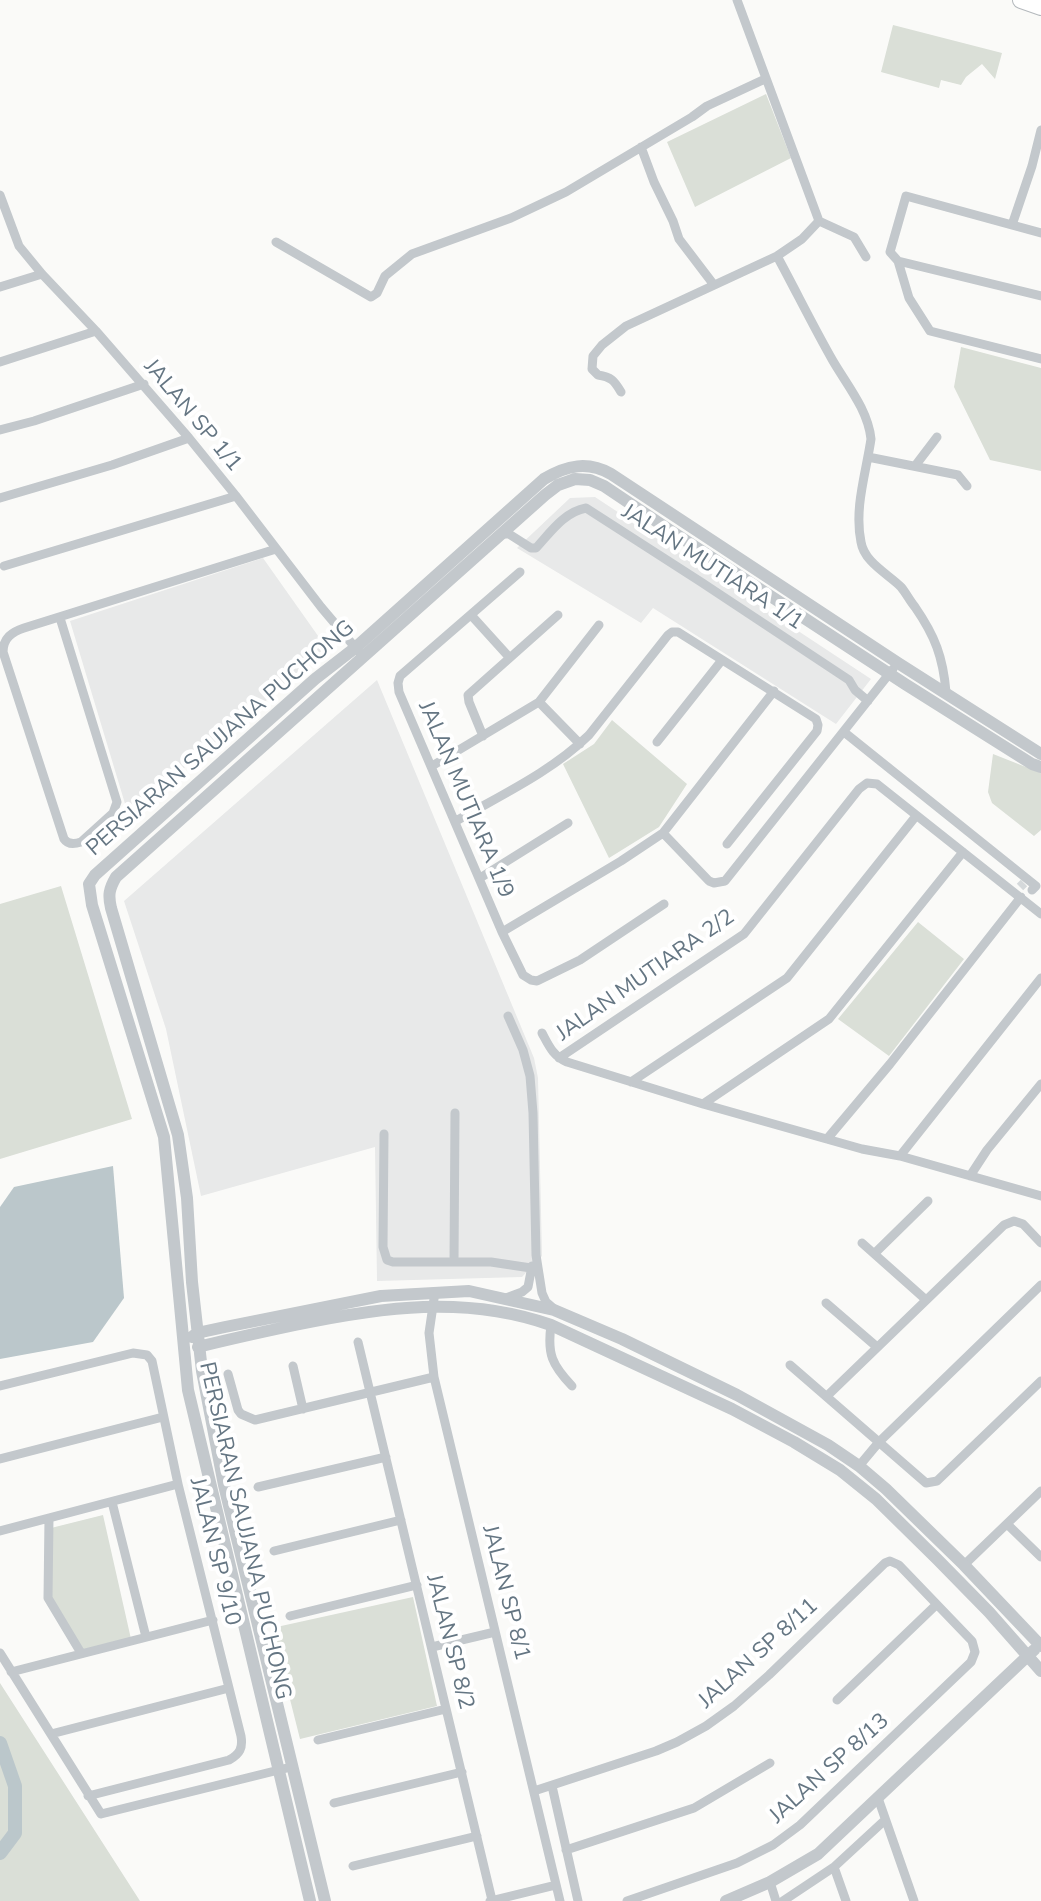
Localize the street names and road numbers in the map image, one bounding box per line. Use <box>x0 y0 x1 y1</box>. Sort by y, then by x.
street label: JALAN SP 1/1 <box>137 355 247 477</box>
street label: JALAN MUTIARA 1/1 <box>616 499 808 637</box>
street label: PERSIARAN SAUJANA PUCHONG <box>82 616 360 862</box>
street label: JALAN MUTIARA 1/9 <box>412 698 518 902</box>
street label: JALAN MUTIARA 2/2 <box>552 905 740 1047</box>
street label: PERSIARAN SAUJANA PUCHONG <box>192 1360 296 1702</box>
street label: JALAN SP 9/10 <box>183 1475 245 1629</box>
street label: JALAN SP 8/1 <box>475 1523 535 1663</box>
street label: JALAN SP 8/2 <box>419 1572 479 1712</box>
street label: JALAN SP 8/11 <box>694 1593 824 1715</box>
street label: JALAN SP 8/13 <box>765 1708 895 1830</box>

